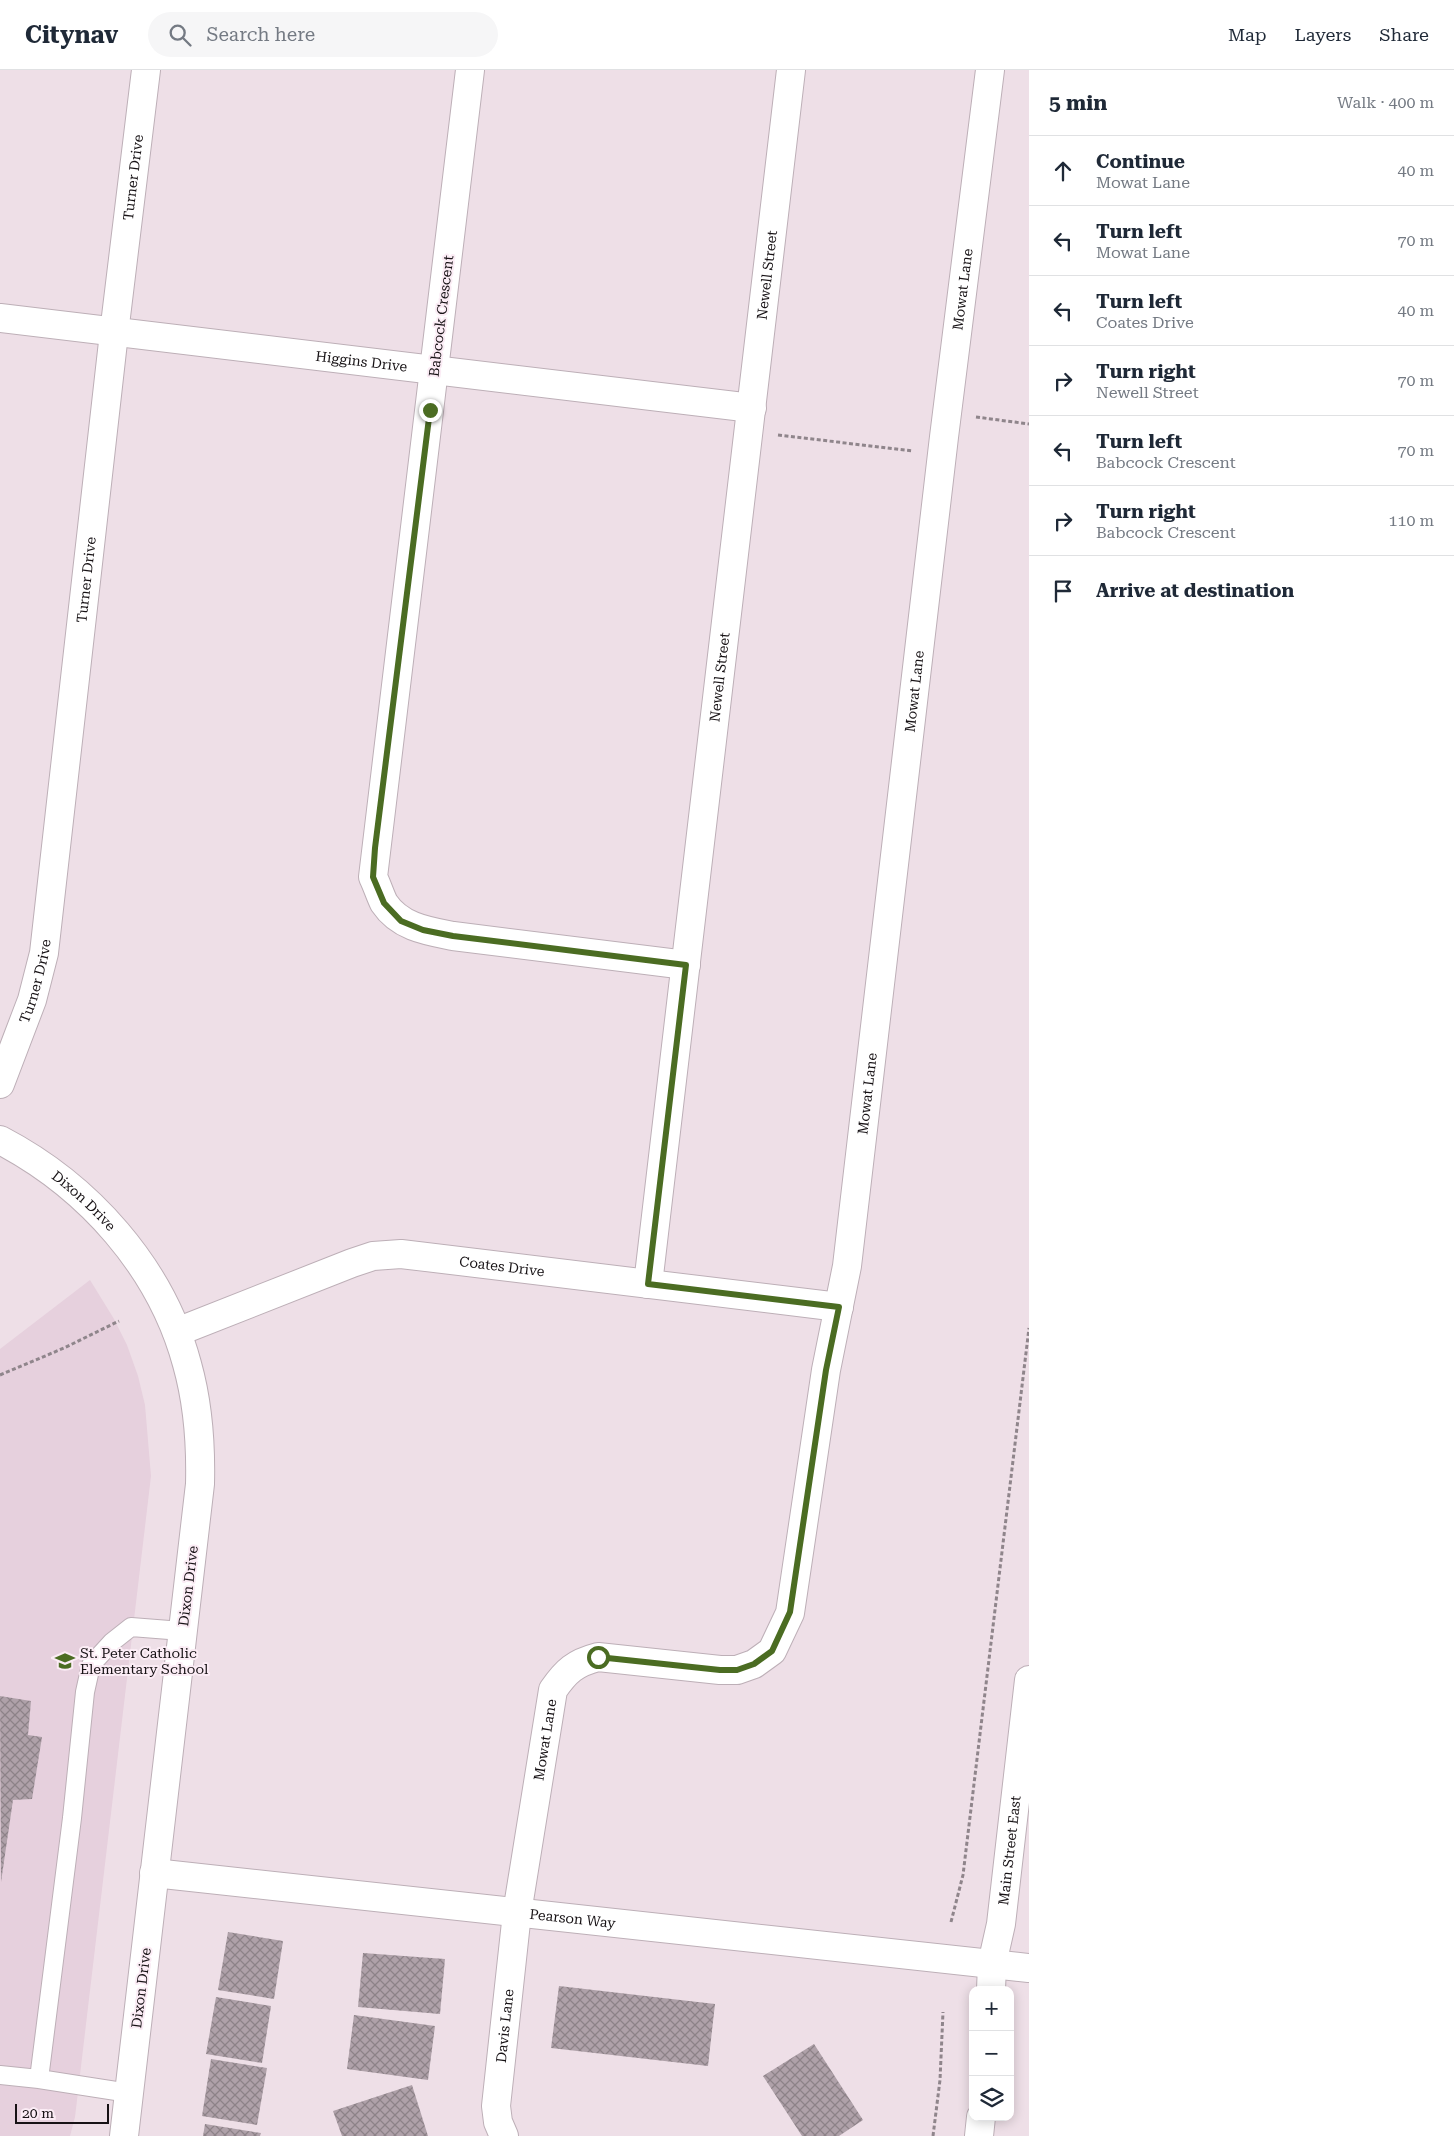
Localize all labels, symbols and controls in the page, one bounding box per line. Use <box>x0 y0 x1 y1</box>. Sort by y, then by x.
search box <box>148 12 498 57</box>
text: Citynav <box>25 21 118 49</box>
icon: search <box>166 21 194 49</box>
text: Search here <box>206 23 315 46</box>
text: Map <box>1228 24 1267 45</box>
text: Layers <box>1295 24 1351 45</box>
text: Share <box>1379 24 1429 45</box>
text: 5 min <box>1049 91 1107 115</box>
text: Walk · 400 m <box>1337 93 1434 112</box>
street label: Turner Drive <box>120 133 146 221</box>
text: Continue <box>1096 150 1185 173</box>
icon: ahead <box>1049 157 1077 185</box>
text: 40 m <box>1397 161 1434 180</box>
text: Mowat Lane <box>1096 173 1190 192</box>
text: Turn left <box>1096 220 1182 243</box>
icon: left <box>1049 227 1077 255</box>
street label: Newell Street <box>754 229 780 321</box>
text: 70 m <box>1397 231 1434 250</box>
text: Mowat Lane <box>1096 243 1190 262</box>
street label: Mowat Lane <box>949 247 976 331</box>
street label: Babcock Crescent <box>426 254 456 378</box>
text: Turn left <box>1096 290 1182 313</box>
icon: left <box>1049 297 1077 325</box>
text: 40 m <box>1397 301 1434 320</box>
text: Coates Drive <box>1096 313 1194 332</box>
street label: Higgins Drive <box>315 348 409 375</box>
text: Turn right <box>1096 360 1196 383</box>
icon: right <box>1049 367 1077 395</box>
text: 70 m <box>1397 371 1434 390</box>
text: Newell Street <box>1096 383 1199 402</box>
route end <box>419 399 442 422</box>
text: Turn left <box>1096 430 1182 453</box>
icon: left <box>1049 437 1077 465</box>
text: 70 m <box>1397 441 1434 460</box>
text: Babcock Crescent <box>1096 453 1236 472</box>
text: Turn right <box>1096 500 1196 523</box>
icon: right <box>1049 507 1077 535</box>
text: 110 m <box>1388 511 1434 530</box>
text: Babcock Crescent <box>1096 523 1236 542</box>
street label: Turner Drive <box>73 536 99 624</box>
icon: arrive <box>1049 577 1077 605</box>
text: Arrive at destination <box>1096 579 1294 602</box>
street label: Newell Street <box>706 632 733 723</box>
street label: Mowat Lane <box>902 649 927 733</box>
street label: Turner Drive <box>16 938 54 1025</box>
street label: Mowat Lane <box>854 1052 880 1135</box>
street label: Dixon Drive <box>49 1167 119 1234</box>
street label: Coates Drive <box>458 1253 546 1279</box>
street label: Dixon Drive <box>175 1545 201 1627</box>
place label: St. Peter Catholic Elementary School <box>80 1645 209 1677</box>
route start <box>587 1646 610 1669</box>
school or university icon: St. Peter Catholic Elementary School <box>54 1650 76 1672</box>
street label: Mowat Lane <box>531 1698 559 1782</box>
street label: Main Street East <box>995 1795 1024 1906</box>
street label: Pearson Way <box>529 1906 617 1931</box>
street label: Dixon Drive <box>128 1947 154 2029</box>
map controls <box>969 1986 1014 2121</box>
button: + <box>969 1986 1014 2031</box>
street label: Davis Lane <box>493 1988 517 2064</box>
button: − <box>969 2031 1014 2076</box>
button: layers <box>969 2076 1014 2121</box>
scale bar <box>15 2101 109 2124</box>
text: 20 m <box>22 2105 54 2121</box>

